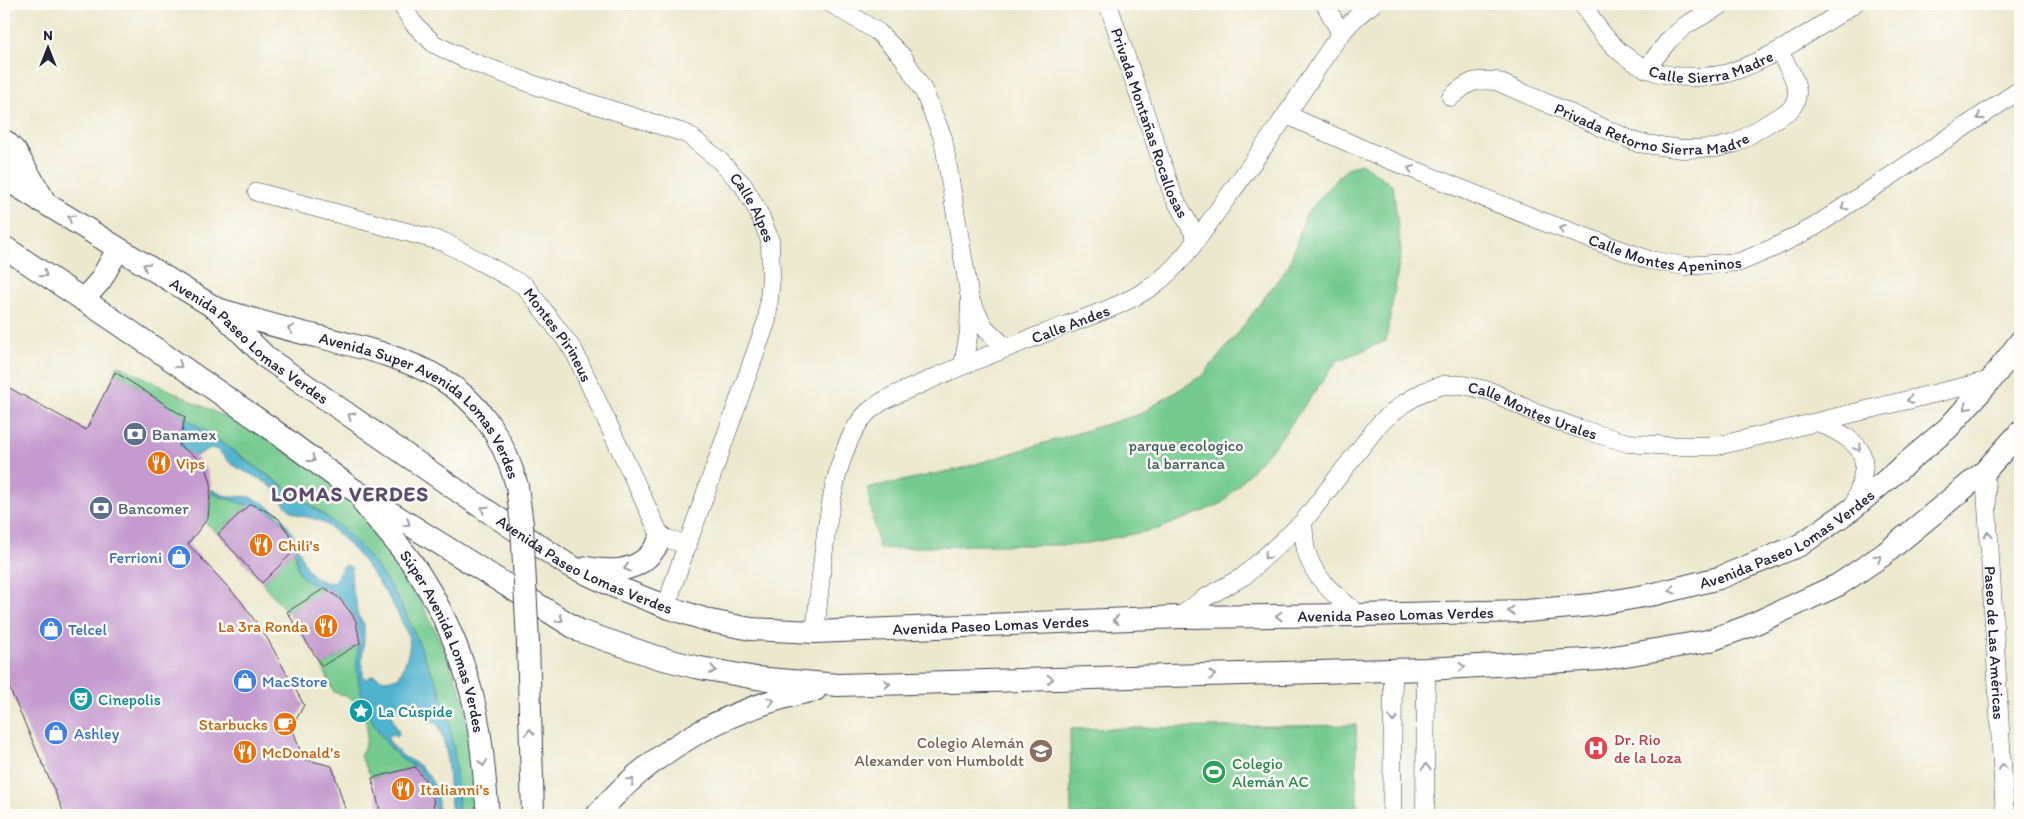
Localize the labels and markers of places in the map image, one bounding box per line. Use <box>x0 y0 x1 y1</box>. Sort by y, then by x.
bank icon: Banamex <box>122 421 148 447</box>
place label: Banamex <box>152 425 216 444</box>
restaurant icon: Vips <box>146 450 172 476</box>
place label: Vips <box>176 454 205 473</box>
bank icon: Bancomer <box>88 495 114 521</box>
place label: Bancomer <box>118 499 189 518</box>
restaurant icon: Chili's <box>248 532 274 558</box>
place label: Chili's <box>278 536 320 555</box>
shop icon: Ferrioni <box>166 544 192 570</box>
place label: Ferrioni <box>109 548 162 567</box>
restaurant icon: La 3ra Ronda <box>313 613 339 639</box>
shop icon: Telcel <box>38 616 64 642</box>
place label: La 3ra Ronda <box>218 617 309 636</box>
place label: Telcel <box>68 620 107 639</box>
shop icon: MacStore <box>232 668 258 694</box>
place label: MacStore <box>262 672 328 691</box>
theatre icon: Cinepolis <box>68 686 94 712</box>
place label: Cinepolis <box>98 690 161 709</box>
place icon: La Cúspide <box>348 698 374 724</box>
place label: La Cúspide <box>378 702 453 721</box>
cafe icon: Starbucks <box>272 711 298 737</box>
place label: Starbucks <box>199 715 268 734</box>
shop icon: Ashley <box>43 720 69 746</box>
place label: Ashley <box>74 724 120 743</box>
place label: Dr. Rio de la Loza <box>1614 730 1683 767</box>
place label: Colegio Alemán Alexander von Humboldt <box>854 733 1024 770</box>
hospital icon: Dr. Rio de la Loza <box>1583 735 1609 761</box>
school or university icon: Colegio Alemán Alexander von Humboldt <box>1028 738 1054 764</box>
restaurant icon: McDonald's <box>232 739 258 765</box>
place label: McDonald's <box>262 743 340 762</box>
place label: Colegio Alemán AC <box>1232 754 1309 791</box>
sports icon: Colegio Alemán AC <box>1201 759 1227 785</box>
restaurant icon: Italianni's <box>390 776 416 802</box>
place label: Italianni's <box>420 780 490 799</box>

